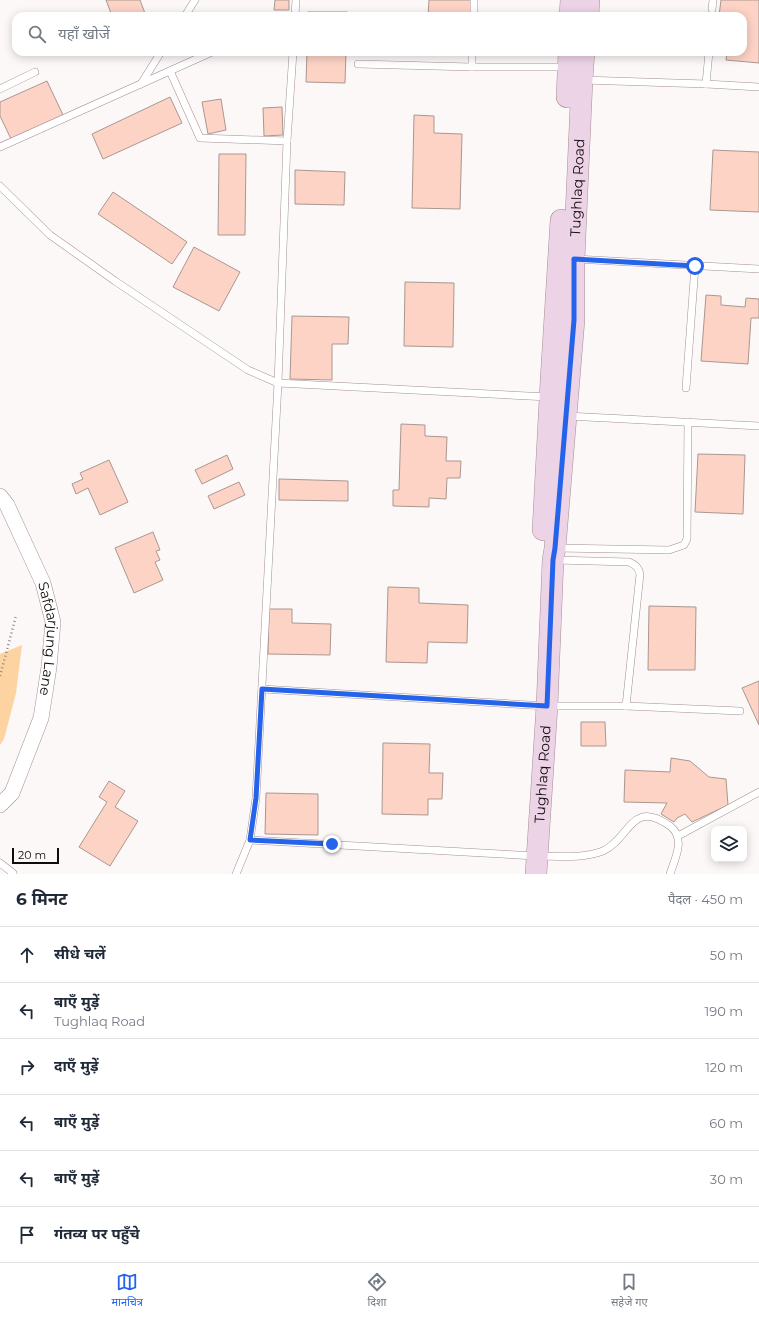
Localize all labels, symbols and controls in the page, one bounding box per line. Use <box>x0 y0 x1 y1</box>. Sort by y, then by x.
search box <box>12 12 747 56</box>
icon: search <box>26 23 48 45</box>
text: यहाँ खोजें <box>58 24 110 43</box>
street label: Tughlaq Road <box>566 138 588 237</box>
route start <box>686 257 704 275</box>
street label: Safdarjung Lane <box>34 580 62 697</box>
street label: Tughlaq Road <box>530 725 555 824</box>
map controls <box>711 826 747 862</box>
button: layers <box>711 826 747 862</box>
route end <box>323 835 341 853</box>
scale bar <box>12 846 59 865</box>
text: 20 m <box>18 848 46 862</box>
text: 6 मिनट <box>16 889 67 909</box>
text: पैदल · 450 m <box>668 891 743 907</box>
icon: ahead <box>16 944 38 966</box>
text: सीधे चलें <box>54 944 106 963</box>
text: 50 m <box>710 947 743 963</box>
text: बाएँ मुड़ें <box>54 992 99 1011</box>
icon: left <box>16 1000 38 1022</box>
text: 190 m <box>705 1003 743 1019</box>
text: Tughlaq Road <box>54 1013 145 1029</box>
icon: right <box>16 1056 38 1078</box>
text: दाएँ मुड़ें <box>54 1056 99 1075</box>
text: 120 m <box>705 1059 743 1075</box>
icon: left <box>16 1112 38 1134</box>
text: बाएँ मुड़ें <box>54 1112 99 1131</box>
text: 60 m <box>709 1115 743 1131</box>
icon: left <box>16 1168 38 1190</box>
text: बाएँ मुड़ें <box>54 1168 99 1187</box>
text: 30 m <box>710 1171 743 1187</box>
icon: arrive <box>16 1224 38 1246</box>
text: गंतव्य पर पहुँचे <box>54 1224 140 1243</box>
tab: मानचित्र <box>111 1271 143 1310</box>
tab: दिशा <box>366 1271 388 1310</box>
tab: सहेजे गए <box>611 1271 647 1310</box>

